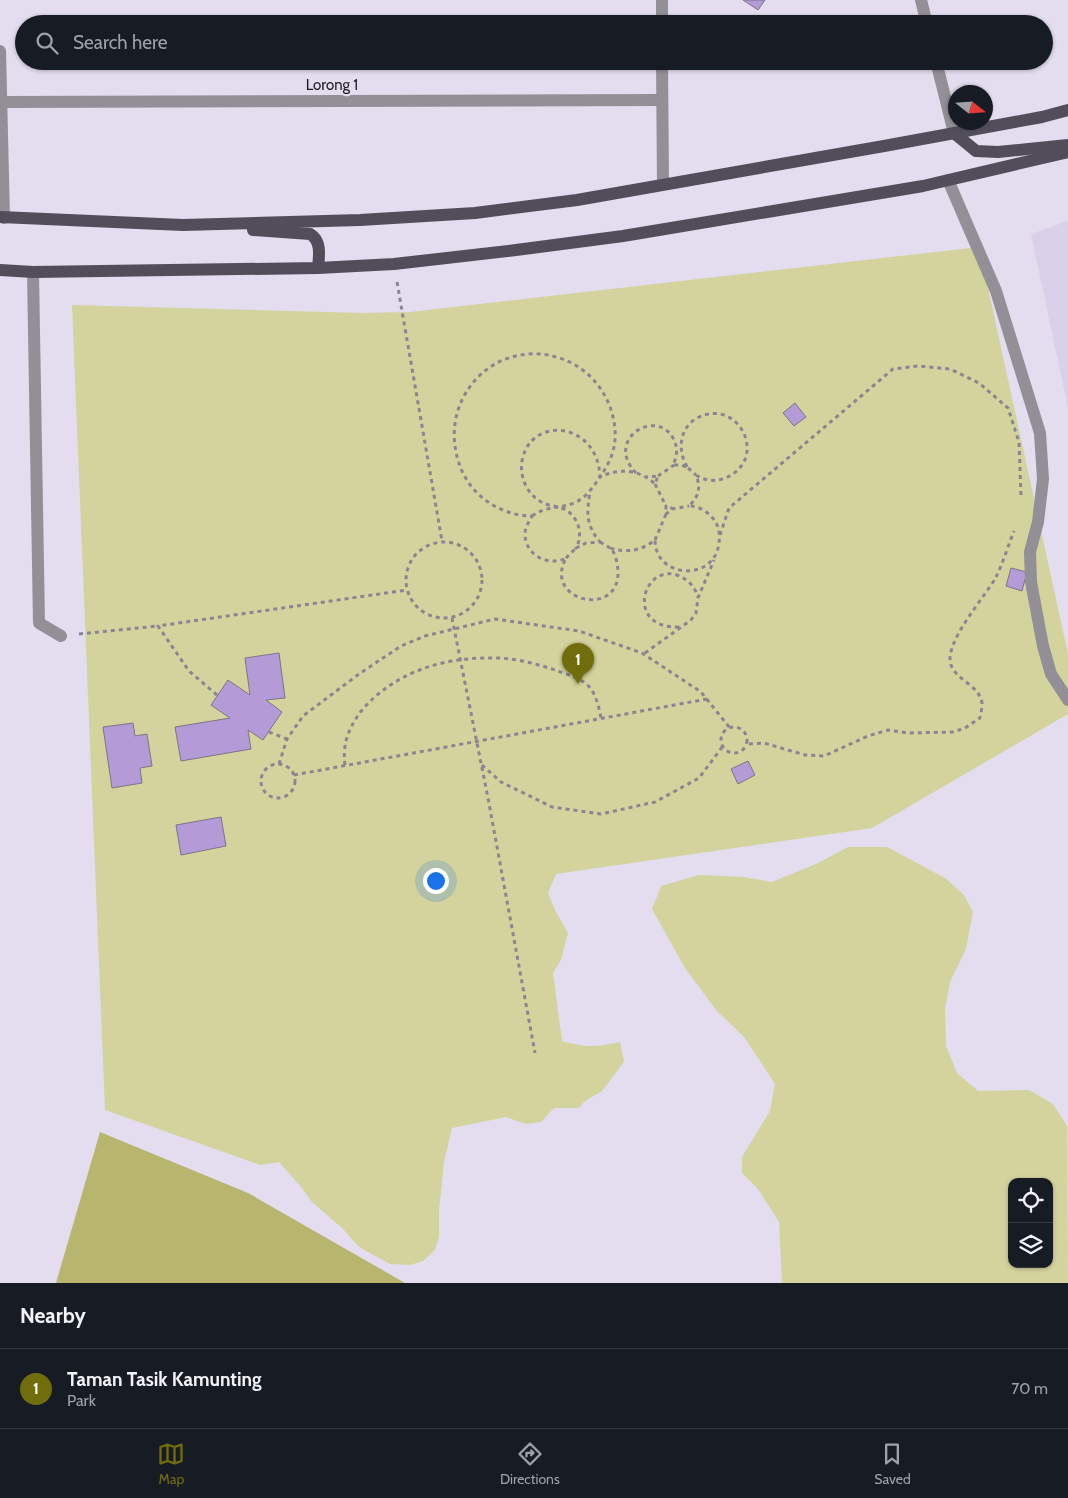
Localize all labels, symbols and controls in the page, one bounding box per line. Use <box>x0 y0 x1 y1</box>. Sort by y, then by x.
search box <box>15 15 1053 70</box>
icon: search <box>33 29 61 57</box>
text: Search here <box>73 31 167 54</box>
street label: Lorong 1 <box>306 76 358 94</box>
north arrow <box>948 85 993 130</box>
pin: 1 <box>562 643 594 684</box>
your location <box>423 868 449 894</box>
map controls <box>1008 1178 1053 1268</box>
button: locate <box>1008 1178 1053 1223</box>
button: layers <box>1008 1223 1053 1268</box>
text: Nearby <box>20 1303 86 1328</box>
text: Taman Tasik Kamunting <box>67 1368 261 1391</box>
text: 1 <box>33 1379 39 1398</box>
text: 70 m <box>1011 1379 1048 1398</box>
text: Park <box>67 1391 96 1410</box>
tab: Map <box>157 1440 185 1488</box>
tab: Directions <box>500 1440 560 1488</box>
tab: Saved <box>874 1440 911 1488</box>

